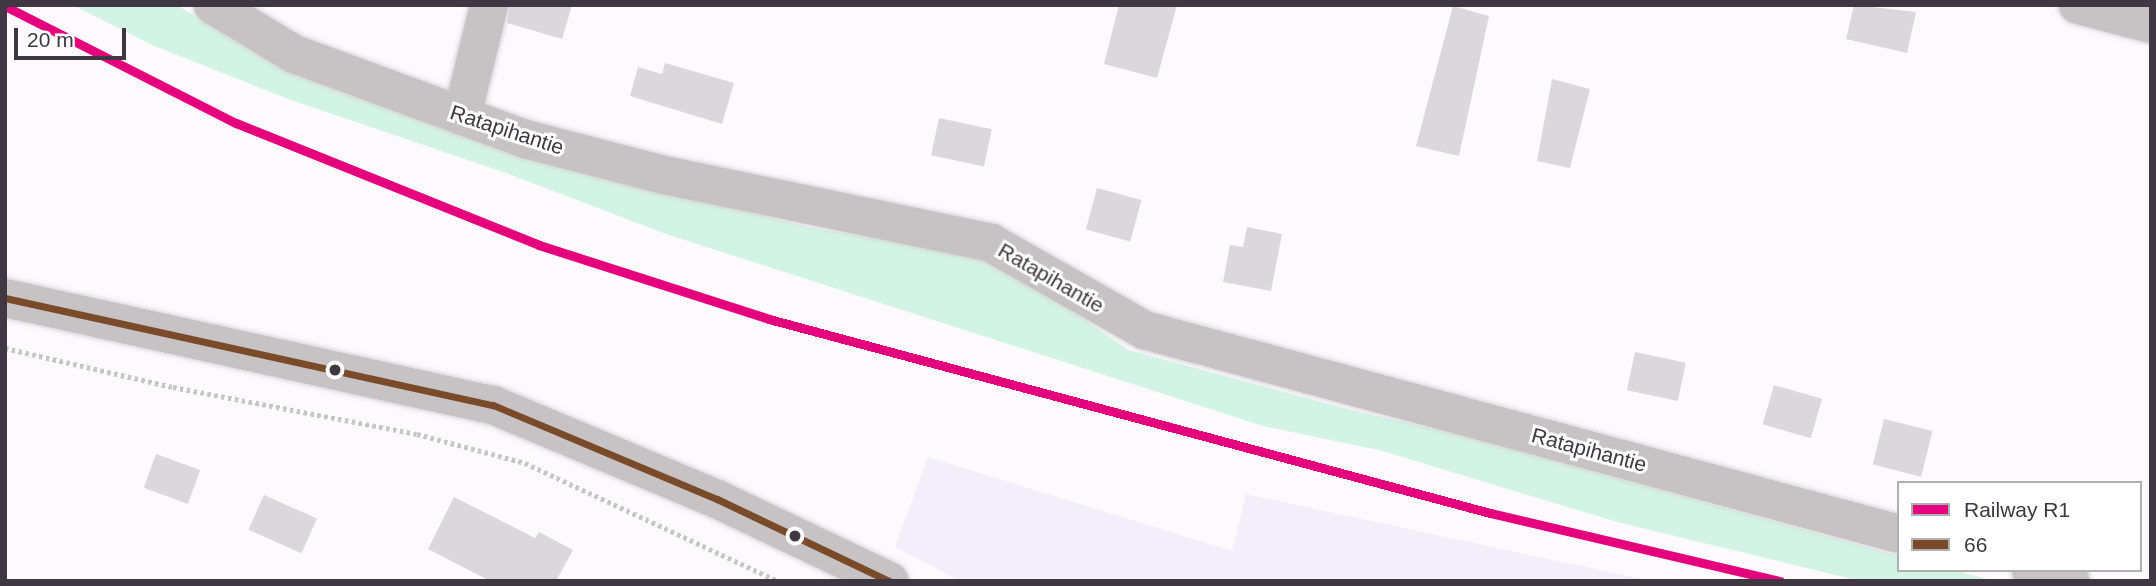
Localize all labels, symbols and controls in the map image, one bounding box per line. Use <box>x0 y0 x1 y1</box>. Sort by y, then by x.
scale bar <box>18 14 130 58</box>
text: 20 m <box>27 28 74 51</box>
street label: Ratapihantie <box>447 100 567 160</box>
street label: Ratapihantie <box>994 238 1108 318</box>
unlabelled marker <box>328 363 342 377</box>
street label: Ratapihantie <box>1529 423 1649 477</box>
legend <box>1897 481 2142 572</box>
text: Railway R1 <box>1964 498 2070 521</box>
unlabelled marker <box>788 529 802 543</box>
text: 66 <box>1964 533 1987 556</box>

